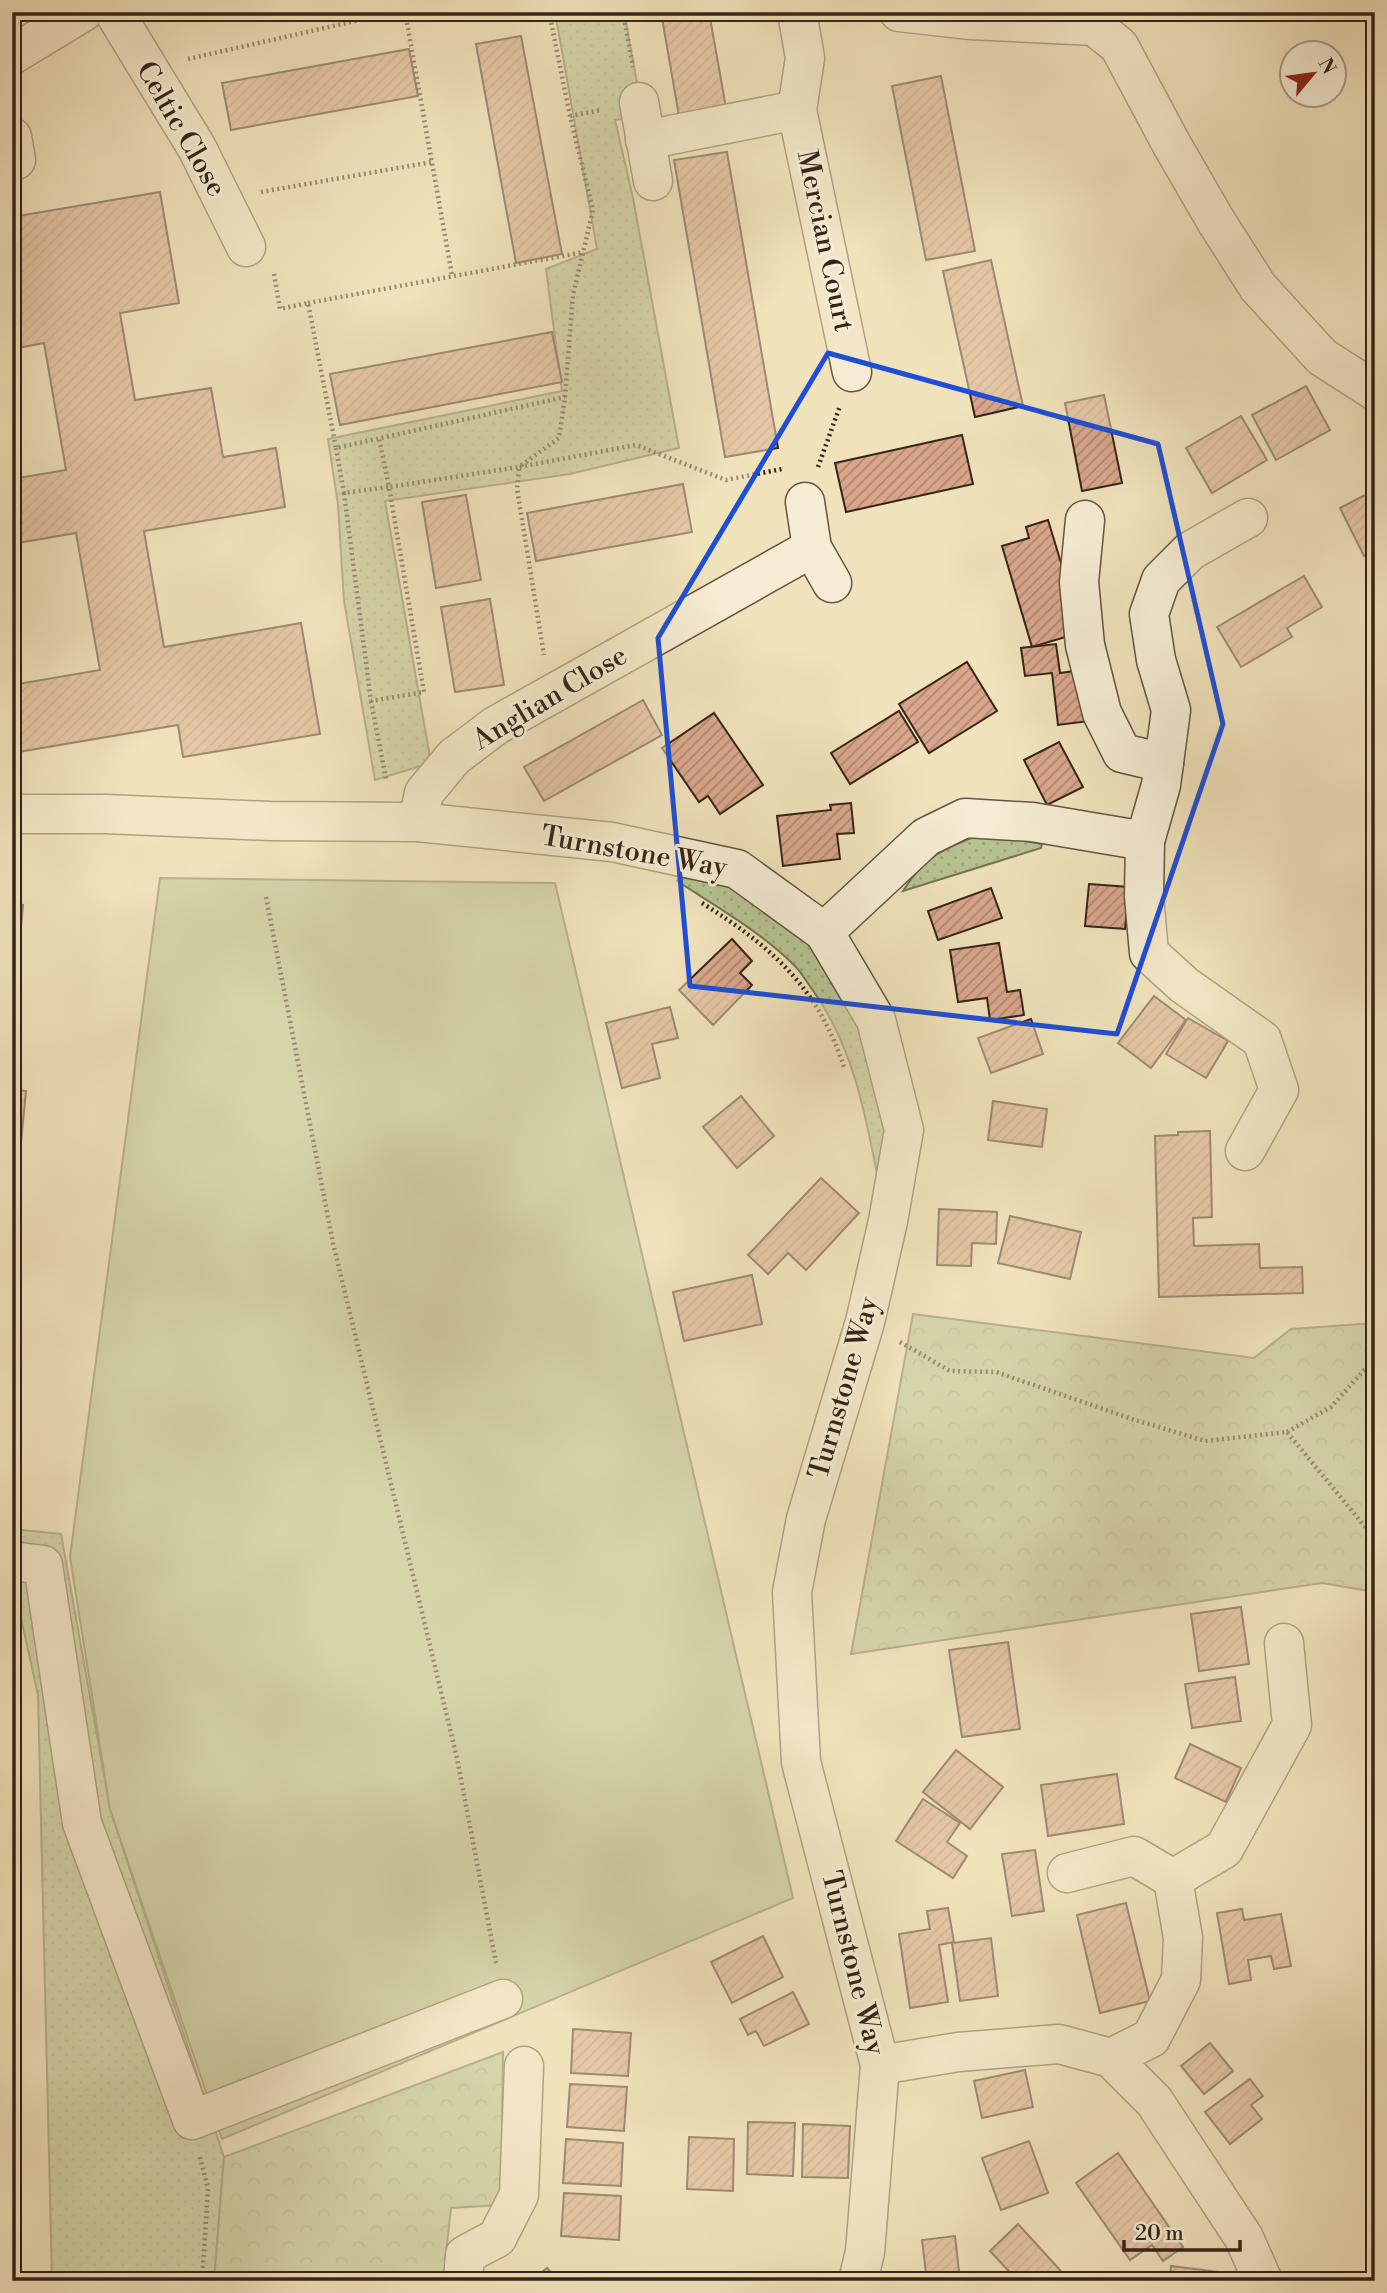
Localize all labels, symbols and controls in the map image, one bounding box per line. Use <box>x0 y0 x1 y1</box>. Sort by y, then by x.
north arrow <box>1278 38 1348 108</box>
text: N <box>1313 54 1341 79</box>
street label: Celtic Close <box>128 55 234 203</box>
street label: Mercian Court <box>789 147 861 335</box>
street label: Anglian Close <box>465 638 634 758</box>
street label: Turnstone Way <box>538 818 730 886</box>
street label: Turnstone Way <box>801 1292 887 1483</box>
street label: Turnstone Way <box>813 1867 893 2059</box>
scale bar <box>1124 2209 1240 2253</box>
text: 20 m <box>1135 2221 1184 2247</box>

